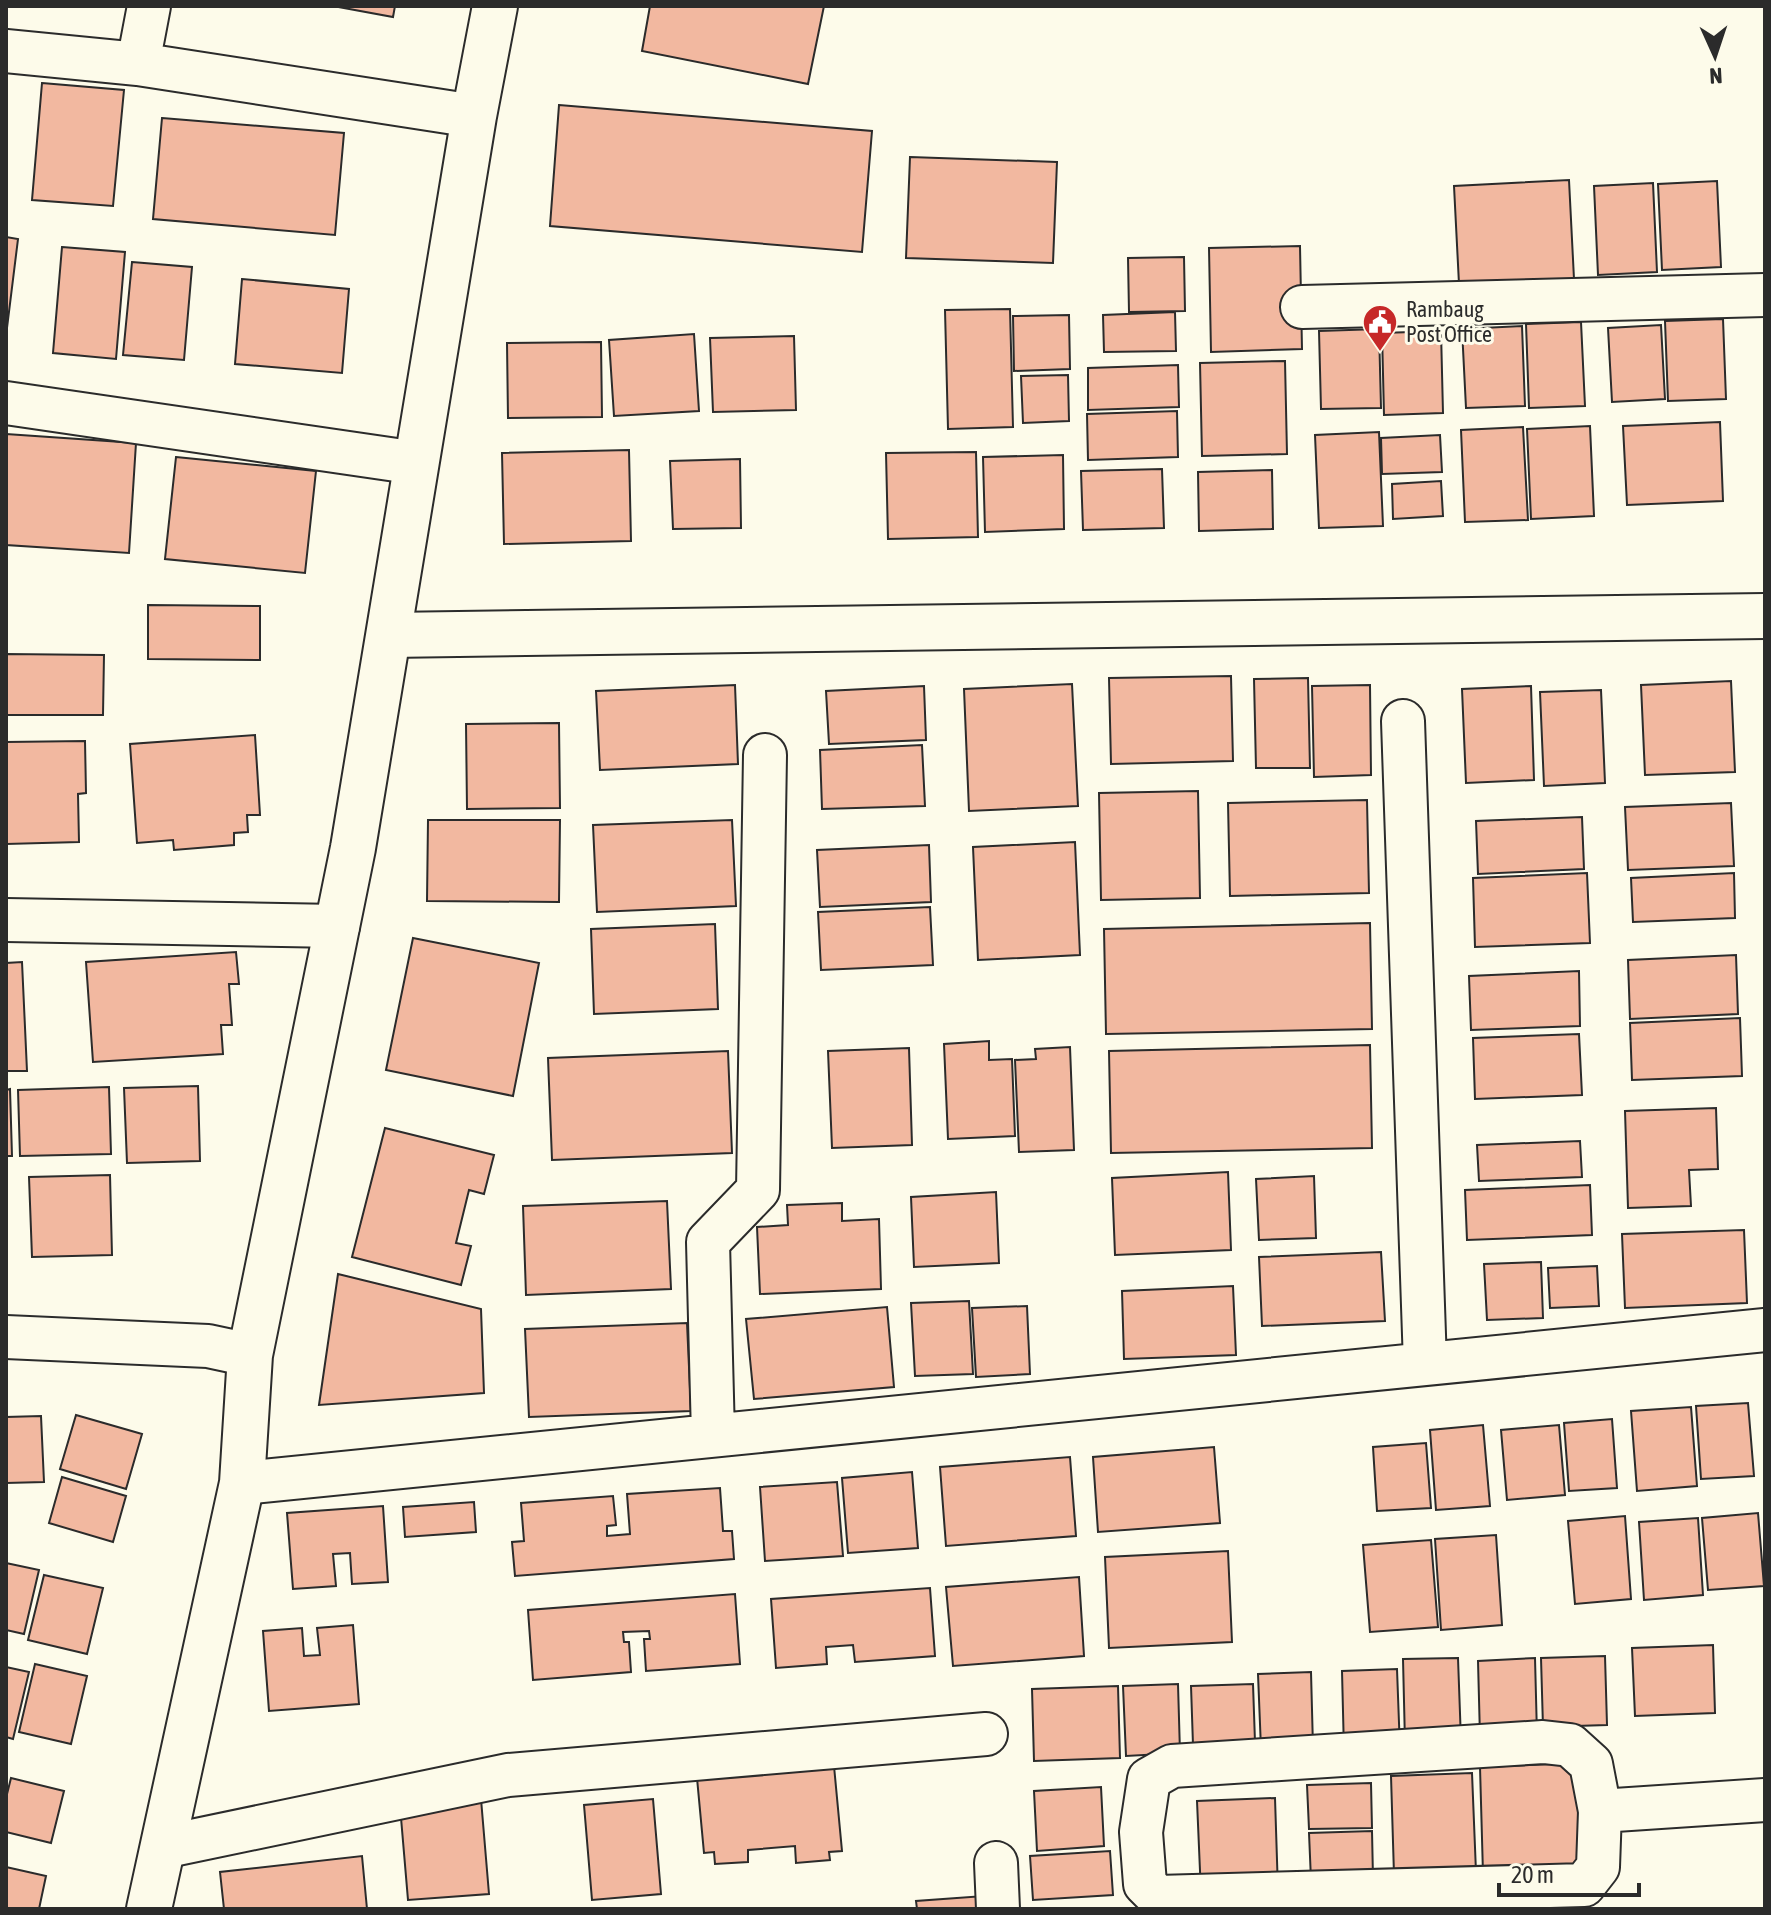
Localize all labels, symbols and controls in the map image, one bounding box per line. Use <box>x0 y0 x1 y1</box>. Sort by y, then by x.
north arrow <box>1675 16 1755 96</box>
text: N <box>1709 63 1723 89</box>
place label: Rambaug Post Office <box>1406 296 1492 347</box>
public building icon: Rambaug Post Office <box>1361 303 1399 353</box>
scale bar <box>1499 1847 1639 1897</box>
text: 20 m <box>1511 1861 1554 1888</box>

